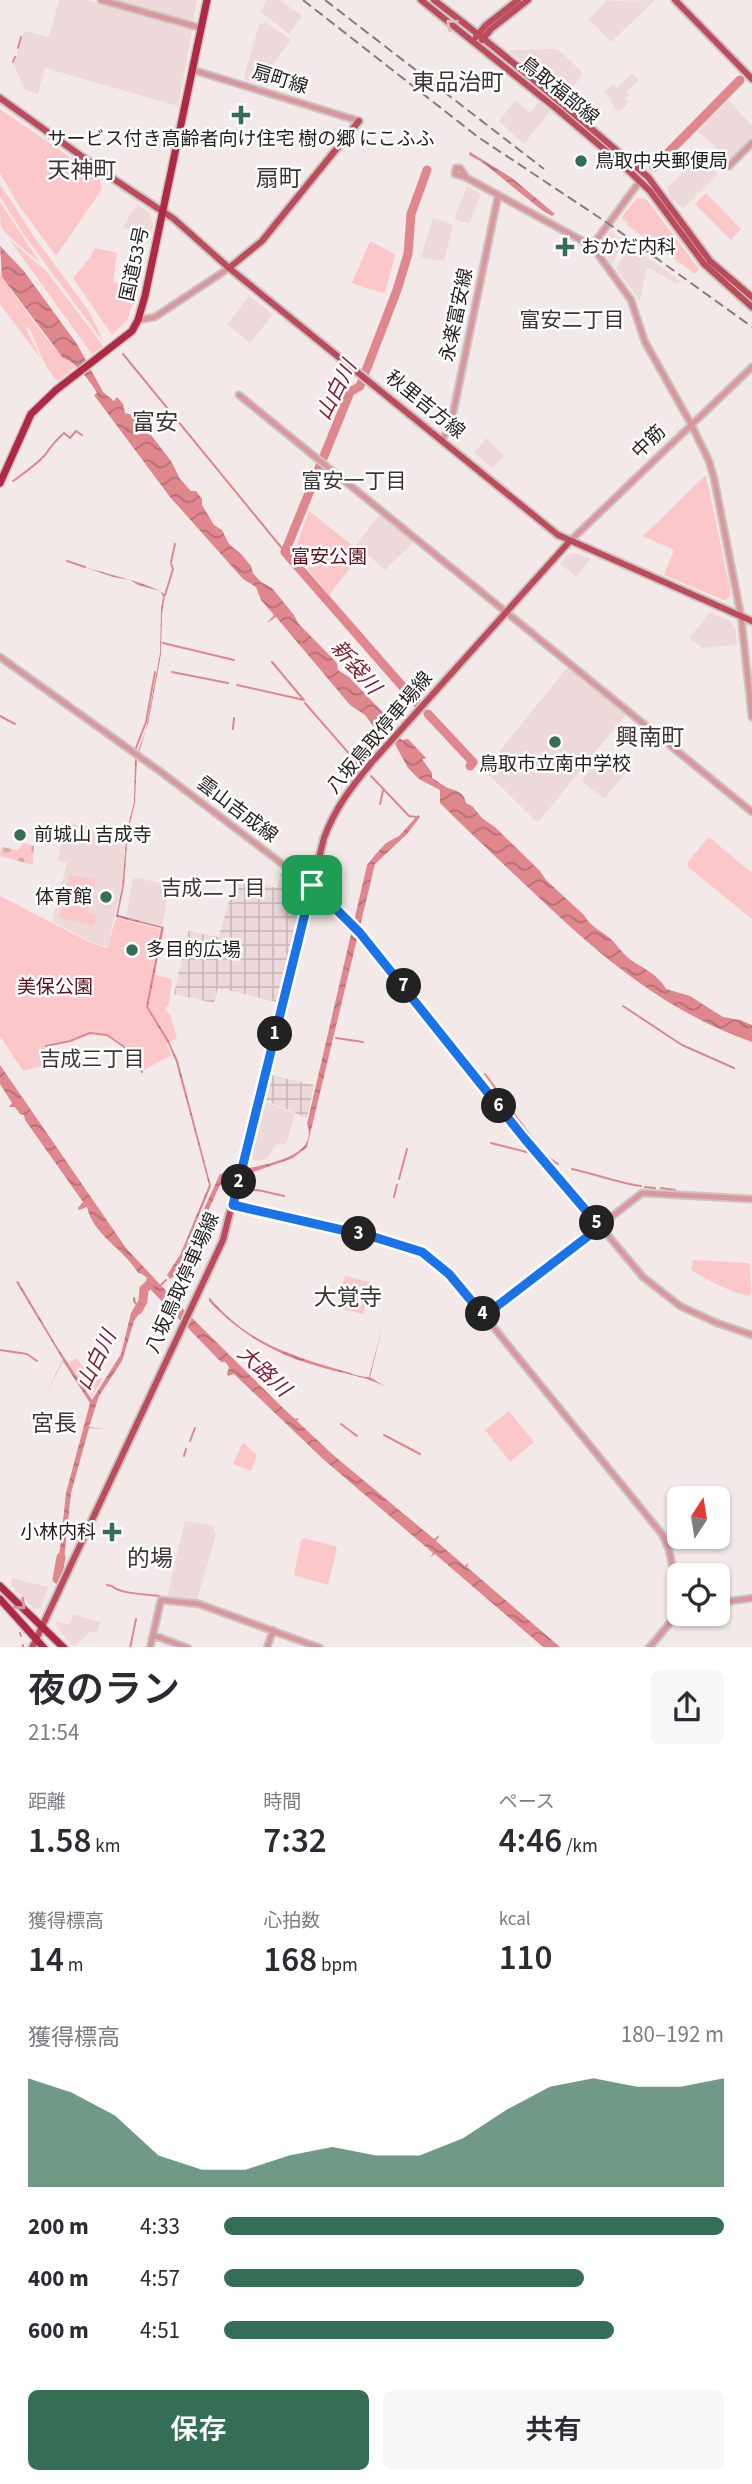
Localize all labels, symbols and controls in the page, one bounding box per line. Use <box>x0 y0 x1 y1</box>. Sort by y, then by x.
one-way arrow <box>447 20 460 32</box>
street label: 鳥取福部線 <box>514 51 604 131</box>
street label: 扇町線 <box>249 59 311 101</box>
district label: 東品治町 <box>412 66 504 99</box>
marker: サービス付き高齢者向け住宅 樹の郷 にこふふ <box>231 105 251 125</box>
place label: サービス付き高齢者向け住宅 樹の郷 にこふふ <box>47 126 435 153</box>
place label: 鳥取中央郵便局 <box>595 148 728 175</box>
marker: 鳥取中央郵便局 <box>573 153 589 169</box>
district label: 天神町 <box>48 154 117 187</box>
district label: 扇町 <box>256 162 302 195</box>
street label: 国道53号 <box>114 224 156 304</box>
place label: おかだ内科 <box>581 234 676 261</box>
marker: おかだ内科 <box>555 237 575 257</box>
street label: 永楽富安線 <box>434 266 480 364</box>
district label: 富安二丁目 <box>520 305 625 335</box>
water label: 山白川 <box>308 353 365 425</box>
street label: 秋里吉方線 <box>380 365 470 445</box>
district label: 富安 <box>132 406 178 439</box>
street label: 中筋 <box>626 419 672 465</box>
district label: 富安一丁目 <box>302 466 407 496</box>
park label: 富安公園 <box>291 544 367 571</box>
water label: 新袋川 <box>324 633 389 702</box>
street label: 八坂鳥取停車場線 <box>321 666 439 800</box>
district label: 興南町 <box>616 721 685 754</box>
marker: 鳥取市立南中学校 <box>547 734 563 750</box>
place label: 鳥取市立南中学校 <box>479 751 631 778</box>
street label: 雲山吉成線 <box>191 771 283 849</box>
place label: 前城山 吉成寺 <box>34 822 152 849</box>
marker: 前城山 吉成寺 <box>12 827 28 843</box>
pin <box>282 855 342 915</box>
icon: arrive <box>293 866 331 904</box>
district label: 吉成二丁目 <box>161 873 266 903</box>
place label: 体育館 <box>35 884 92 911</box>
marker: 体育館 <box>98 889 114 905</box>
place label: 多目的広場 <box>146 937 241 964</box>
marker: 多目的広場 <box>124 942 140 958</box>
pin: 7 <box>386 968 422 1004</box>
text: 7 <box>398 972 409 999</box>
park label: 美保公園 <box>17 974 93 1001</box>
pin: 1 <box>258 1016 292 1052</box>
text: 1 <box>269 1020 280 1047</box>
district label: 吉成三丁目 <box>40 1044 145 1074</box>
pin: 6 <box>482 1088 516 1124</box>
text: 6 <box>493 1092 504 1119</box>
pin: 2 <box>222 1164 256 1200</box>
text: 2 <box>233 1168 244 1195</box>
pin: 5 <box>580 1206 614 1240</box>
street label: 八坂鳥取停車場線 <box>140 1208 226 1358</box>
text: 5 <box>591 1209 602 1236</box>
pin: 3 <box>342 1216 376 1252</box>
text: 3 <box>353 1220 364 1247</box>
district label: 大覚寺 <box>314 1281 383 1314</box>
pin: 4 <box>466 1296 500 1332</box>
text: 4 <box>477 1300 488 1327</box>
water label: 山白川 <box>69 1323 124 1395</box>
water label: 大路川 <box>231 1339 299 1405</box>
district label: 宮長 <box>31 1407 77 1440</box>
north arrow <box>667 1486 730 1549</box>
map controls <box>667 1486 730 1626</box>
place label: 小林内科 <box>20 1519 96 1546</box>
marker: 小林内科 <box>102 1522 122 1542</box>
district label: 的場 <box>127 1542 173 1575</box>
button: locate <box>667 1563 730 1626</box>
one-way arrow <box>13 1597 26 1610</box>
text: 夜のラン <box>28 1663 180 1717</box>
button: share <box>650 1670 724 1744</box>
text: 21:54 <box>28 1716 79 1749</box>
text: 距離 <box>28 1789 66 1816</box>
text: 時間 <box>263 1789 301 1816</box>
text: ペース <box>499 1789 555 1816</box>
text: 1.58 <box>28 1816 92 1866</box>
text: 7:32 <box>263 1816 327 1866</box>
text: 4:46 <box>499 1816 562 1866</box>
text: km <box>92 1833 120 1860</box>
text: /km <box>562 1833 598 1860</box>
text: kcal <box>499 1906 531 1933</box>
text: 獲得標高 <box>28 1908 104 1935</box>
text: 心拍数 <box>263 1908 320 1935</box>
text: 110 <box>499 1933 553 1983</box>
text: 14 <box>28 1935 64 1985</box>
text: 168 <box>263 1935 317 1985</box>
text: m <box>64 1952 83 1979</box>
text: bpm <box>317 1952 358 1979</box>
text: 180–192 m <box>621 2018 724 2051</box>
text: 獲得標高 <box>28 2021 120 2054</box>
text: 200 m <box>28 2210 89 2243</box>
text: 4:33 <box>140 2210 180 2243</box>
text: 400 m <box>28 2262 89 2295</box>
text: 4:57 <box>140 2262 180 2295</box>
text: 600 m <box>28 2314 89 2347</box>
text: 4:51 <box>140 2314 180 2347</box>
button: 保存 <box>28 2390 369 2470</box>
button: 共有 <box>383 2390 724 2470</box>

